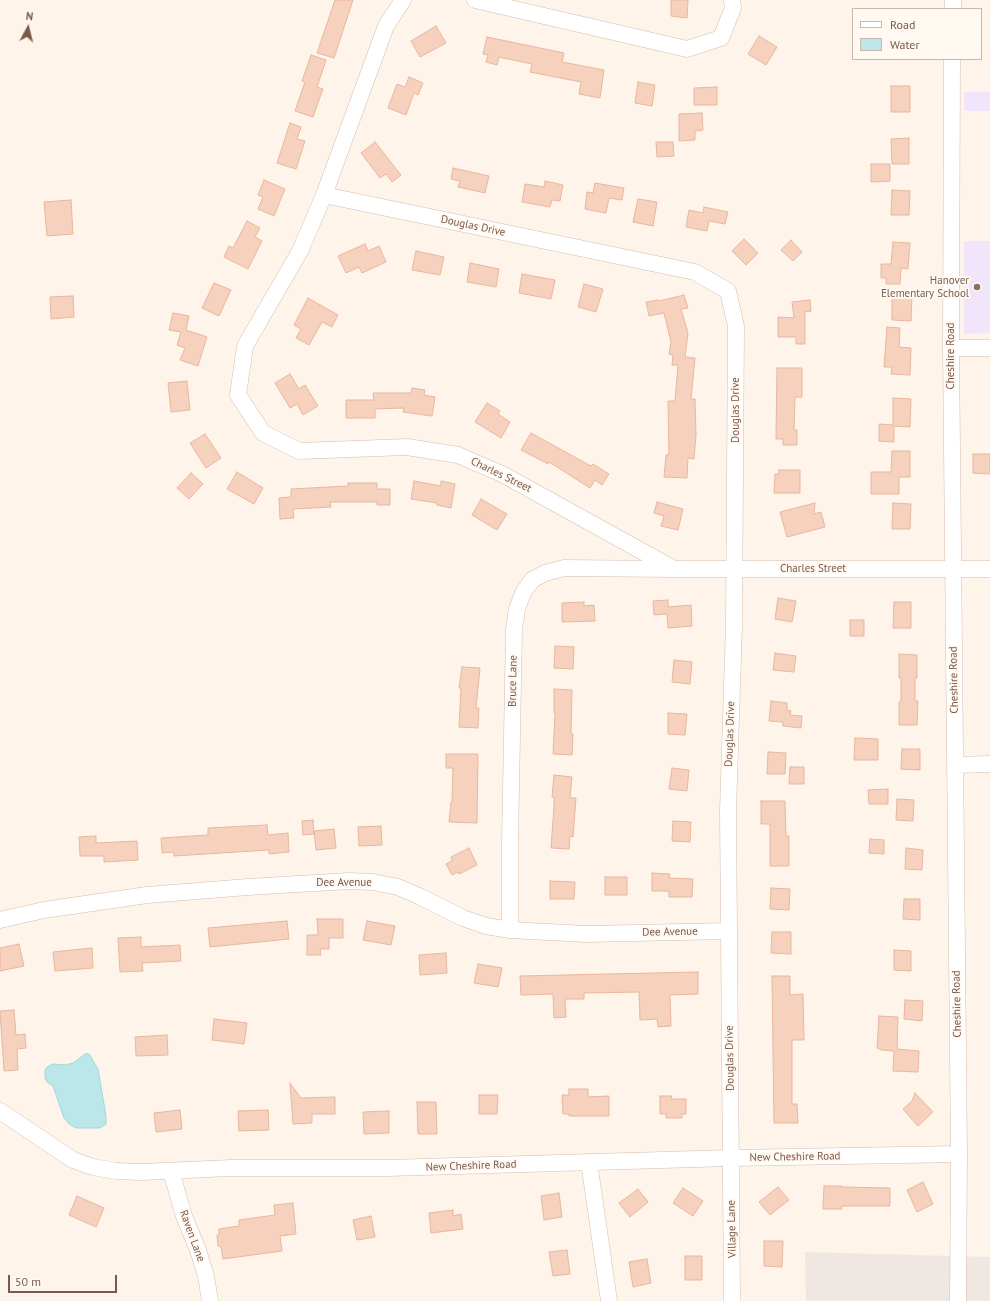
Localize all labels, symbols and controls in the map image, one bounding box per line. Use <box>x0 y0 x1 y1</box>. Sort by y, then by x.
north arrow <box>8 8 48 48</box>
legend <box>852 8 982 60</box>
text: N <box>25 9 34 23</box>
text: Road <box>890 17 915 32</box>
text: Water <box>890 37 920 52</box>
street label: Douglas Drive <box>439 213 507 239</box>
place label: Hanover Elementary School <box>881 274 969 300</box>
marker: Hanover Elementary School <box>972 282 982 292</box>
street label: Cheshire Road <box>944 322 958 390</box>
street label: Douglas Drive <box>729 377 743 443</box>
street label: Charles Street <box>468 455 534 495</box>
street label: Charles Street <box>780 562 846 576</box>
street label: Cheshire Road <box>947 646 961 714</box>
street label: Bruce Lane <box>506 655 520 707</box>
street label: Douglas Drive <box>722 701 738 767</box>
street label: Dee Avenue <box>316 876 372 890</box>
street label: Dee Avenue <box>642 925 698 939</box>
street label: Cheshire Road <box>950 970 964 1038</box>
street label: Douglas Drive <box>723 1025 737 1091</box>
street label: New Cheshire Road <box>749 1150 841 1164</box>
street label: New Cheshire Road <box>425 1158 517 1174</box>
street label: Village Lane <box>725 1200 739 1258</box>
street label: Raven Lane <box>177 1208 207 1264</box>
scale bar <box>10 1267 119 1293</box>
text: 50 m <box>15 1274 41 1289</box>

